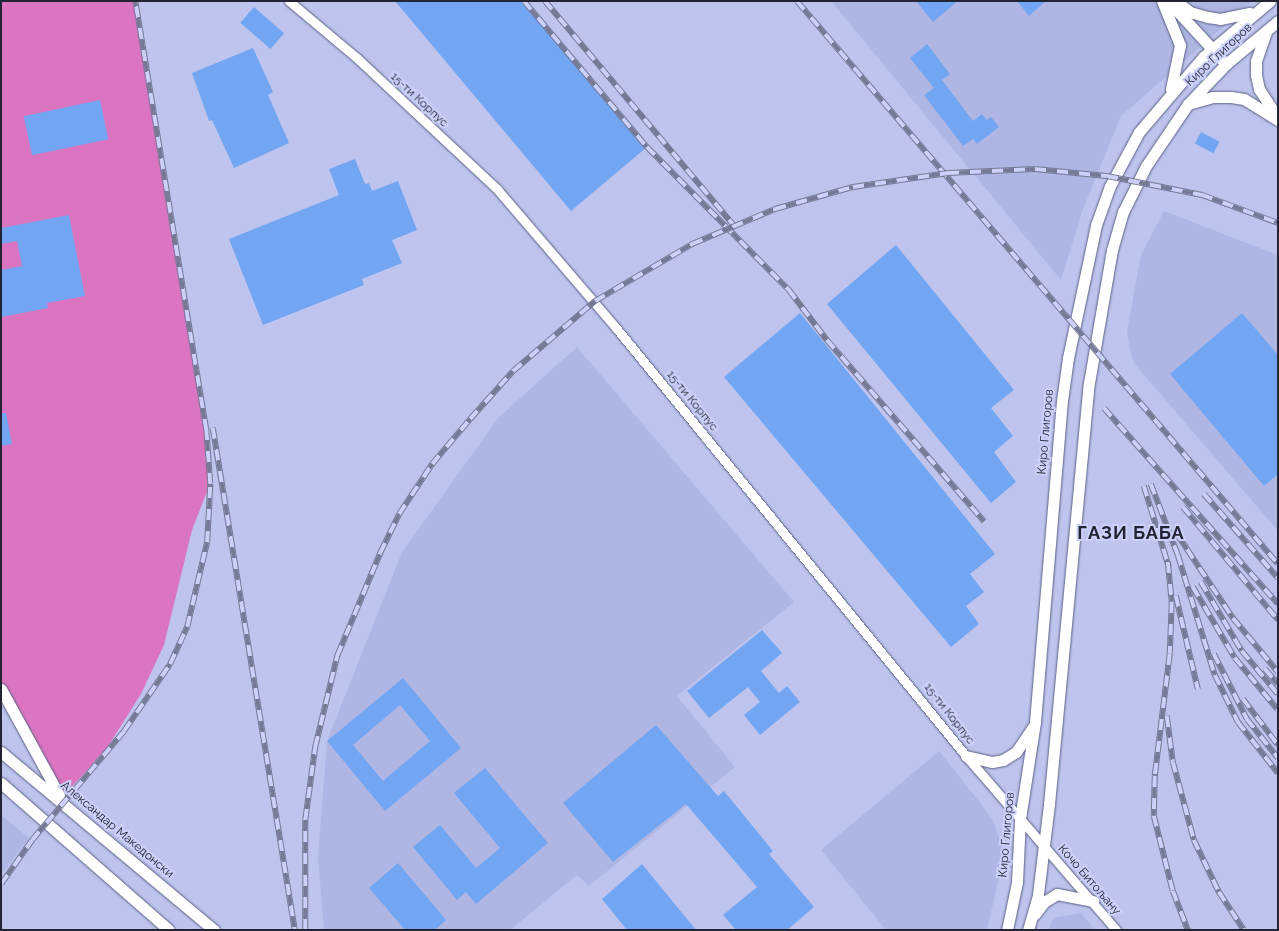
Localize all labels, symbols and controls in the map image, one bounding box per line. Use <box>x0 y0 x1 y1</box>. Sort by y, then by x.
street label: Киро Глигоров <box>1183 21 1255 89</box>
street label: 15-ти Корпус <box>387 70 451 130</box>
street label: 15-ти Корпус <box>663 368 721 434</box>
street label: Киро Глигоров <box>1035 389 1057 475</box>
district label: ГАЗИ БАБА <box>1076 522 1186 544</box>
street label: 15-ти Корпус <box>921 681 977 747</box>
street label: Александар Македонски <box>58 779 176 881</box>
street label: Киро Глигоров <box>996 792 1018 878</box>
street label: Кочо Битољану <box>1055 842 1123 918</box>

